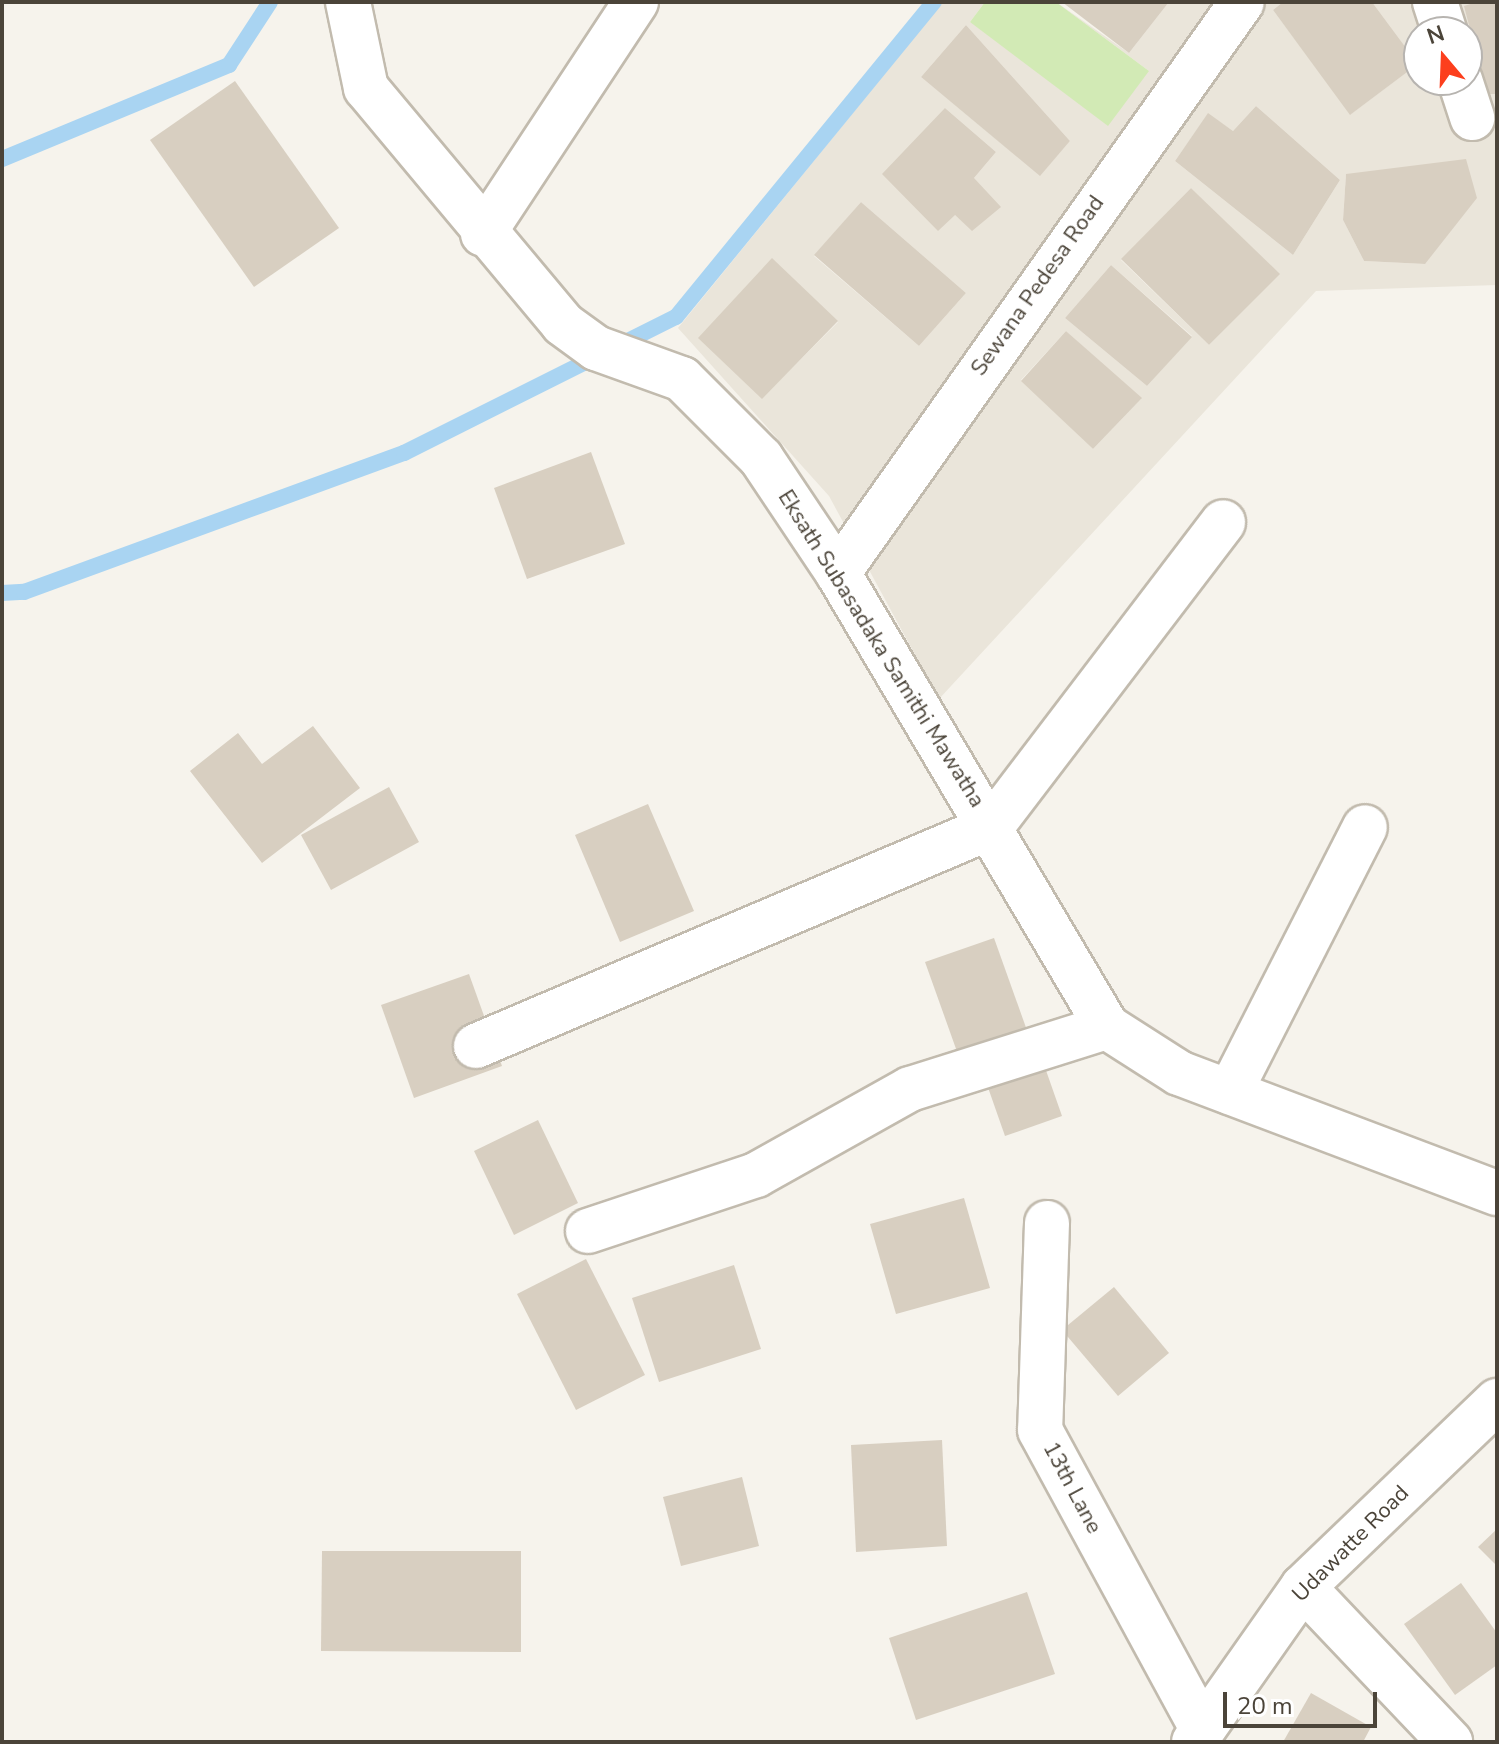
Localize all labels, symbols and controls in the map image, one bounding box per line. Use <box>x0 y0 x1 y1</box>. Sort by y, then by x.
north arrow <box>1403 16 1483 96</box>
text: N <box>1423 18 1449 52</box>
street label: Sewana Pedesa Road <box>966 191 1110 381</box>
street label: Eksath Subasadaka Samithi Mawatha <box>772 485 990 813</box>
street label: 13th Lane <box>1037 1438 1107 1538</box>
street label: Udawatte Road <box>1287 1480 1415 1608</box>
scale bar <box>1227 1676 1381 1726</box>
text: 20 m <box>1237 1690 1293 1722</box>

